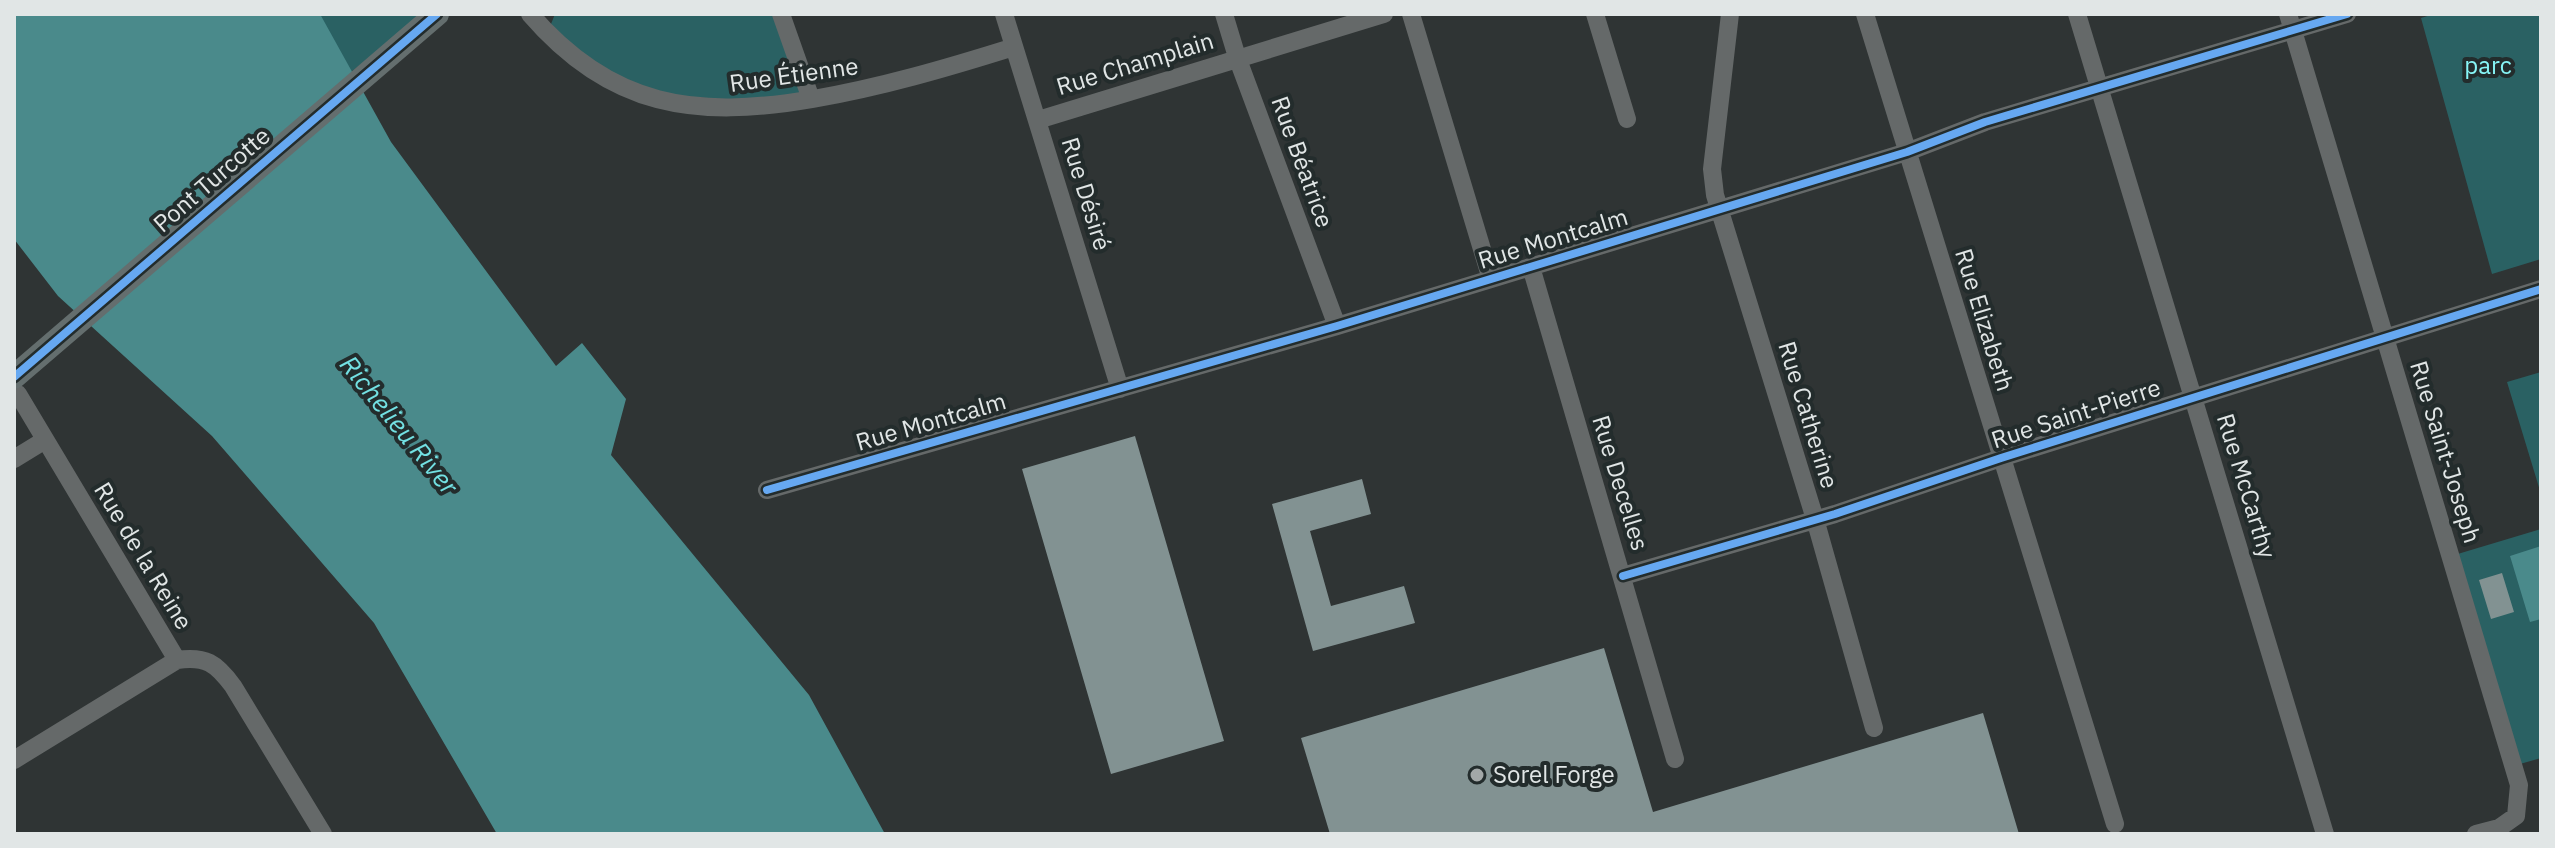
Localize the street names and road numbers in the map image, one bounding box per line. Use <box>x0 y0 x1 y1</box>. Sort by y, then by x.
street label: Rue Champlain <box>1052 24 1217 102</box>
street label: Rue Étienne <box>727 49 860 99</box>
street label: Rue Béatrice <box>1264 91 1342 232</box>
street label: Pont Turcotte <box>146 120 277 239</box>
street label: Rue Désiré <box>1055 133 1119 254</box>
street label: Rue Montcalm <box>1474 200 1632 276</box>
street label: Rue Elizabeth <box>1948 245 2022 395</box>
street label: Rue Catherine <box>1771 337 1847 492</box>
street label: Rue Saint-Joseph <box>2403 357 2489 547</box>
street label: Rue Saint-Pierre <box>1987 371 2164 455</box>
street label: Rue Montcalm <box>852 384 1010 458</box>
street label: Rue McCarthy <box>2210 409 2284 562</box>
street label: Rue Decelles <box>1585 411 1657 554</box>
street label: Rue de la Reine <box>87 476 200 635</box>

